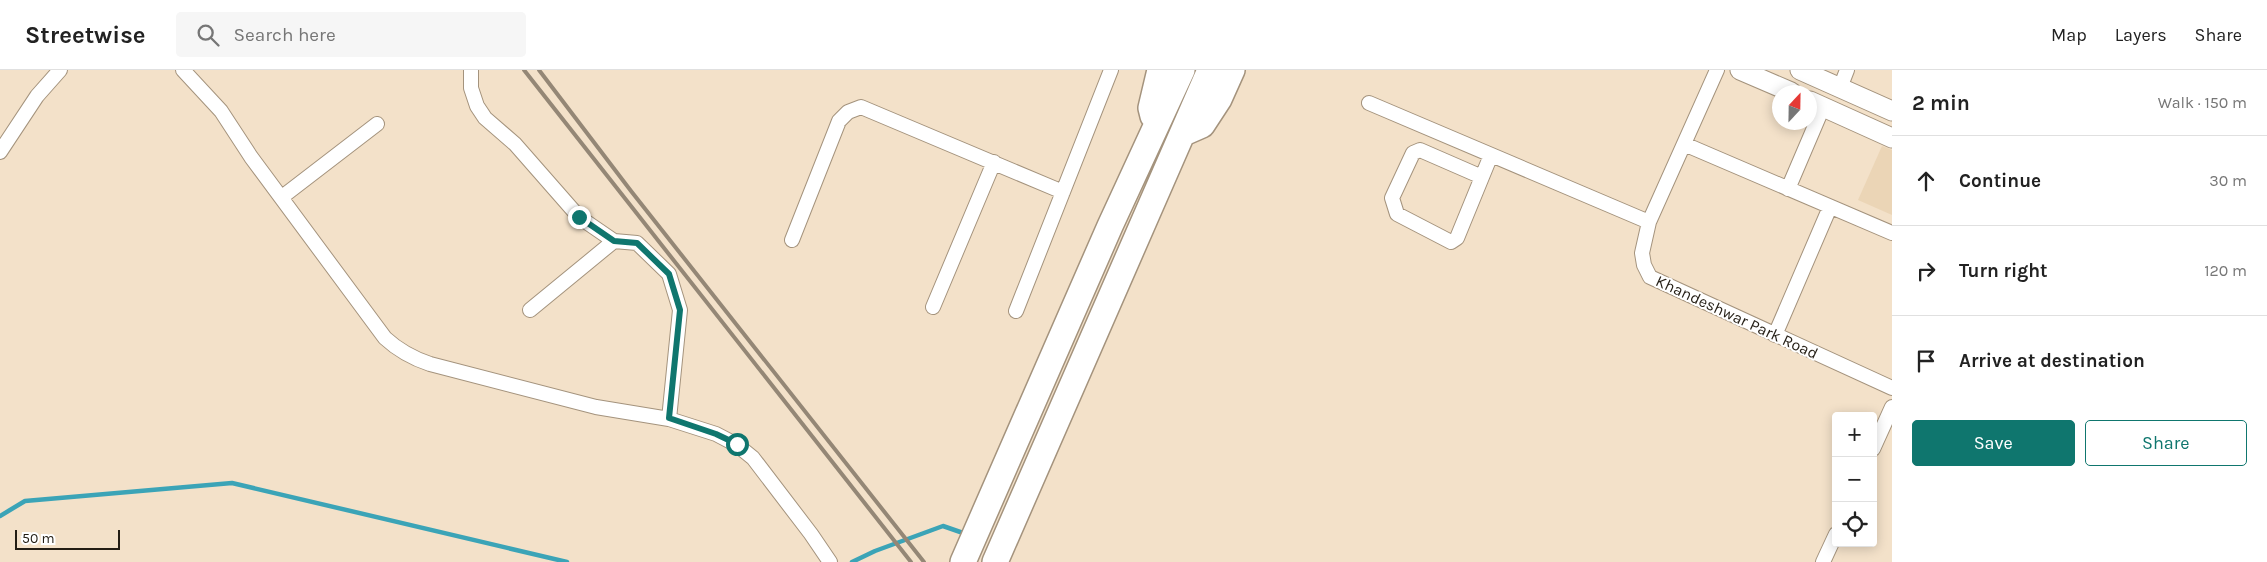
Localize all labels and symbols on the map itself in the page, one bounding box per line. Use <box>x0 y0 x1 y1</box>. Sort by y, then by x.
north arrow <box>1772 85 1817 130</box>
route end <box>568 206 591 229</box>
street label: Khandeshwar Park Road <box>1653 271 1821 363</box>
route start <box>726 433 749 456</box>
scale bar <box>15 527 120 550</box>

